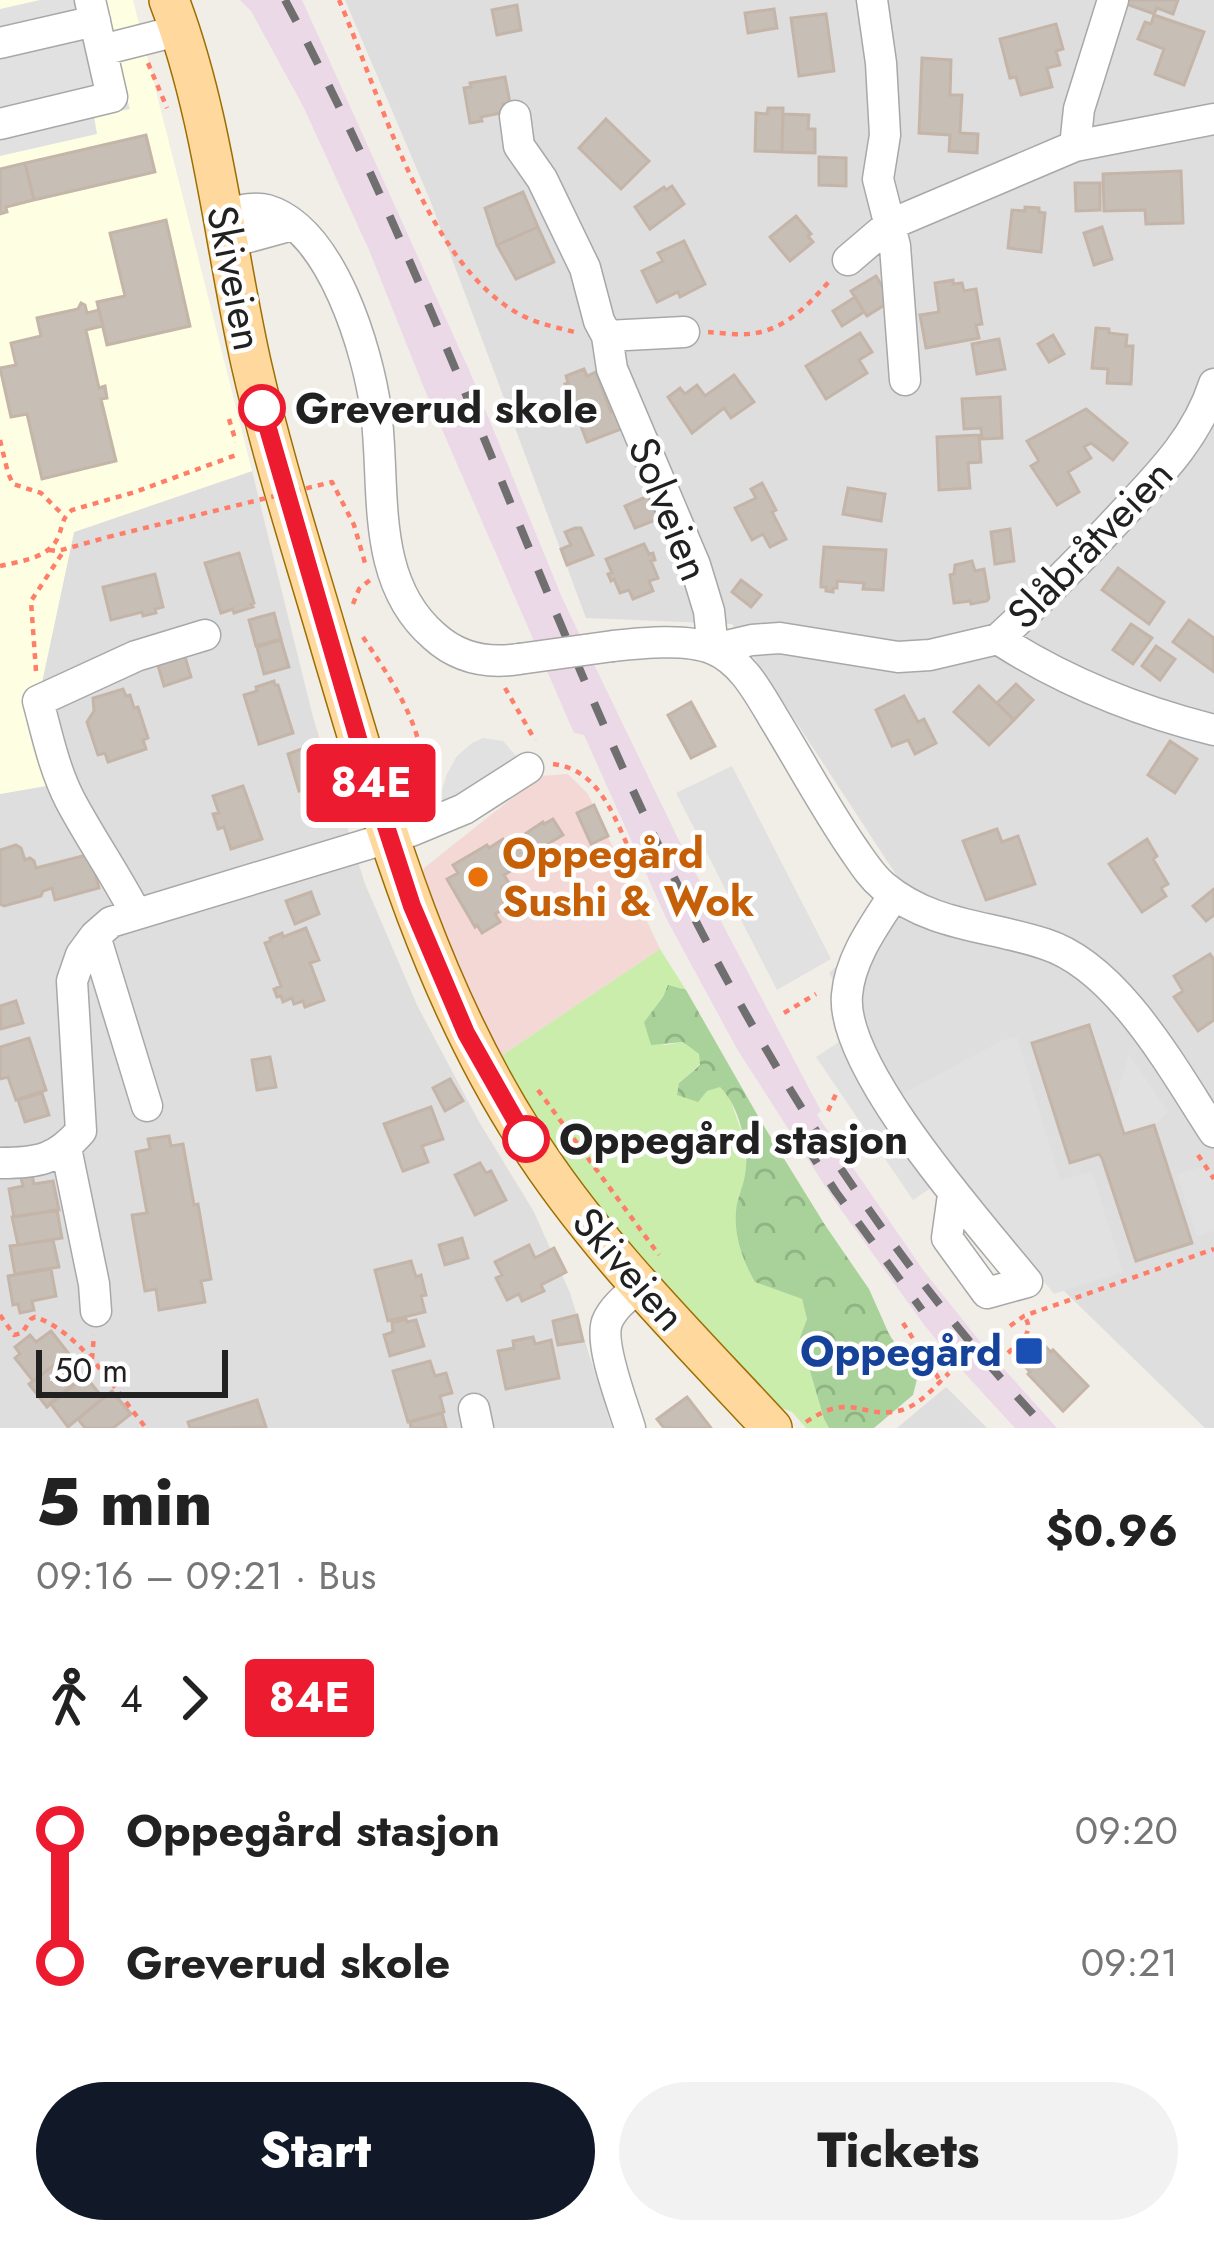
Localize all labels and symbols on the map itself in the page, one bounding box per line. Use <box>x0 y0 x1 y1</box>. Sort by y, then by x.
street label: Skiveien <box>191 200 279 356</box>
place label: Greverud skole <box>295 378 598 439</box>
marker: Greverud skole <box>240 386 284 430</box>
street label: Solveien <box>613 428 725 590</box>
street label: Slåbråtveien <box>993 445 1187 643</box>
line badge: 84E <box>302 744 440 822</box>
place label: Oppegård Sushi & Wok <box>502 823 754 932</box>
marker: Oppegård Sushi & Wok <box>465 864 491 890</box>
place label: Oppegård stasjon <box>559 1109 908 1170</box>
marker: Oppegård stasjon <box>504 1117 548 1161</box>
street label: Skiveien <box>558 1194 700 1344</box>
place label: Oppegård <box>800 1321 1002 1382</box>
marker: Oppegård <box>1013 1335 1045 1367</box>
scale bar <box>36 1344 228 1397</box>

